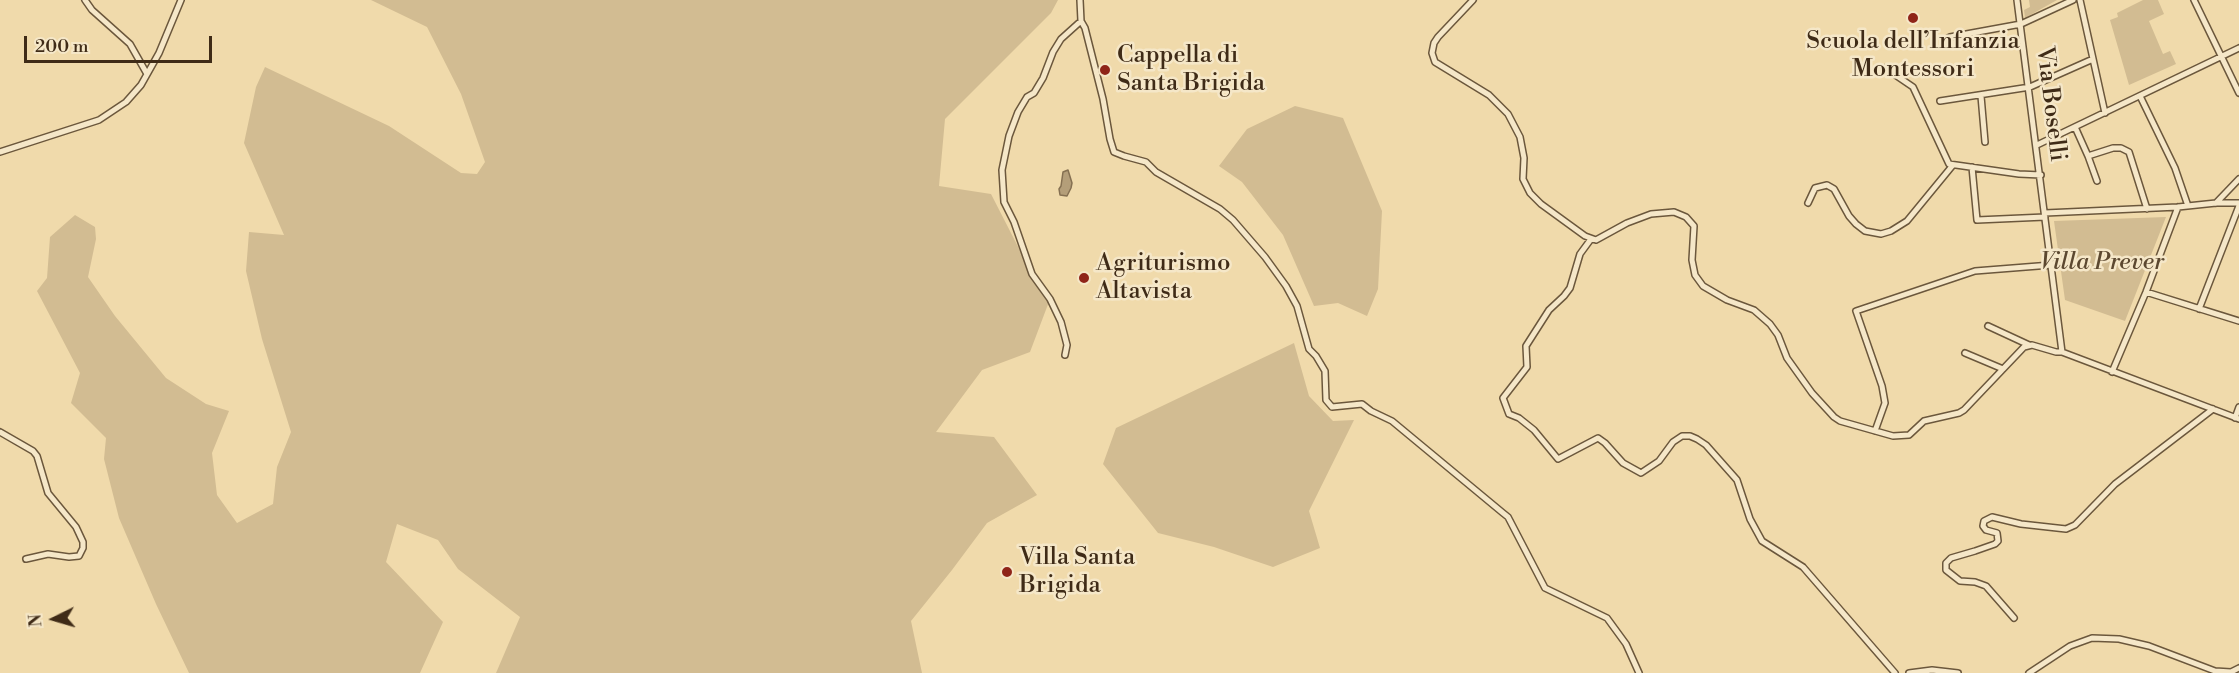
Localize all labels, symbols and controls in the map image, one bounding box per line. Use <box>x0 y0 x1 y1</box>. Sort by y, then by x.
marker: Scuola dell’Infanzia Montessori <box>1906 11 1920 25</box>
scale bar <box>27 24 214 62</box>
place label: Scuola dell’Infanzia Montessori <box>1806 28 2020 84</box>
text: 200 m <box>35 35 89 58</box>
place label: Cappella di Santa Brigida <box>1117 42 1265 98</box>
street label: Via Boselli <box>2029 45 2071 163</box>
marker: Cappella di Santa Brigida <box>1098 63 1112 77</box>
park label: Villa Prever <box>2040 249 2164 277</box>
place label: Agriturismo Altavista <box>1096 250 1231 306</box>
marker: Agriturismo Altavista <box>1077 271 1091 285</box>
place label: Villa Santa Brigida <box>1019 544 1135 600</box>
marker: Villa Santa Brigida <box>1000 565 1014 579</box>
north arrow <box>24 589 84 649</box>
text: N <box>26 613 47 628</box>

